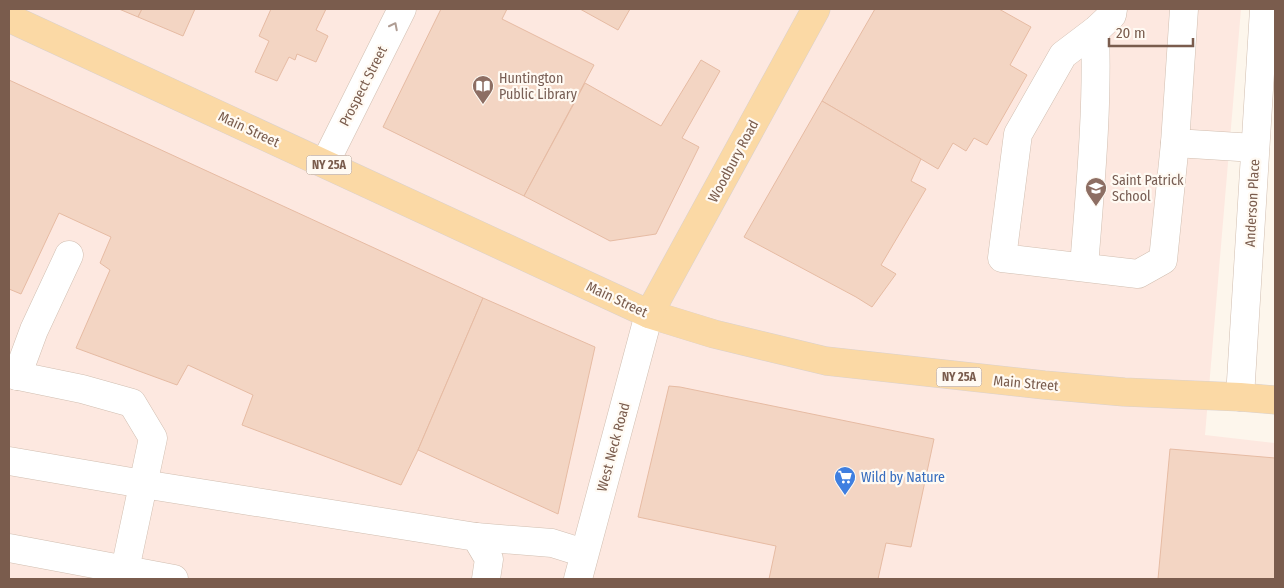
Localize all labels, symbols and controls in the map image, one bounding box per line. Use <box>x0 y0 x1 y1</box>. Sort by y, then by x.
scale bar <box>1109 15 1193 47</box>
one-way arrow <box>388 22 398 31</box>
text: 20 m <box>1116 24 1146 42</box>
street label: Prospect Street <box>336 43 391 129</box>
place label: Huntington Public Library <box>499 70 578 103</box>
library icon: Huntington Public Library <box>471 74 495 105</box>
street label: Main Street <box>216 108 282 151</box>
street label: Woodbury Road <box>705 117 762 205</box>
road number: NY 25A <box>306 156 352 174</box>
street label: Anderson Place <box>1242 158 1263 247</box>
place label: Saint Patrick School <box>1112 172 1184 205</box>
school or university icon: Saint Patrick School <box>1084 176 1108 207</box>
street label: Main Street <box>584 278 650 321</box>
road number: NY 25A <box>936 368 982 387</box>
street label: Main Street <box>993 372 1060 395</box>
street label: West Neck Road <box>593 401 634 493</box>
supermarket icon: Wild by Nature <box>833 465 857 496</box>
place label: Wild by Nature <box>861 469 945 486</box>

